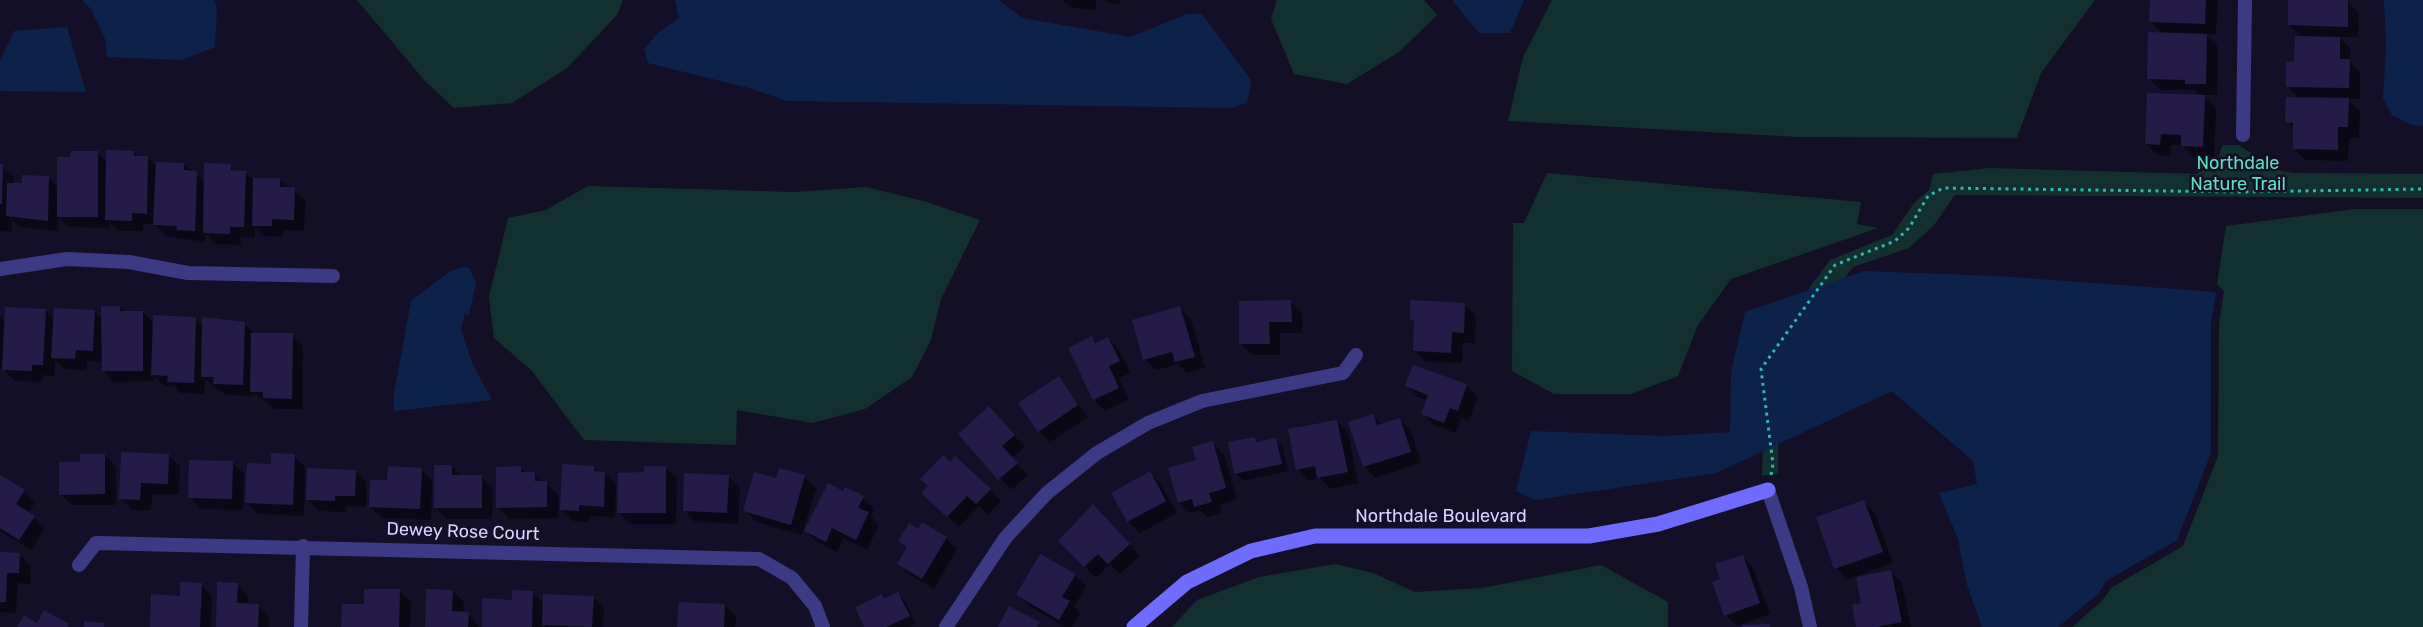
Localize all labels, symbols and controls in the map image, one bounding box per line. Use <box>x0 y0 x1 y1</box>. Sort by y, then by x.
park label: Northdale Nature Trail <box>2190 153 2286 195</box>
street label: Northdale Boulevard <box>1355 506 1527 528</box>
street label: Dewey Rose Court <box>386 519 540 545</box>

